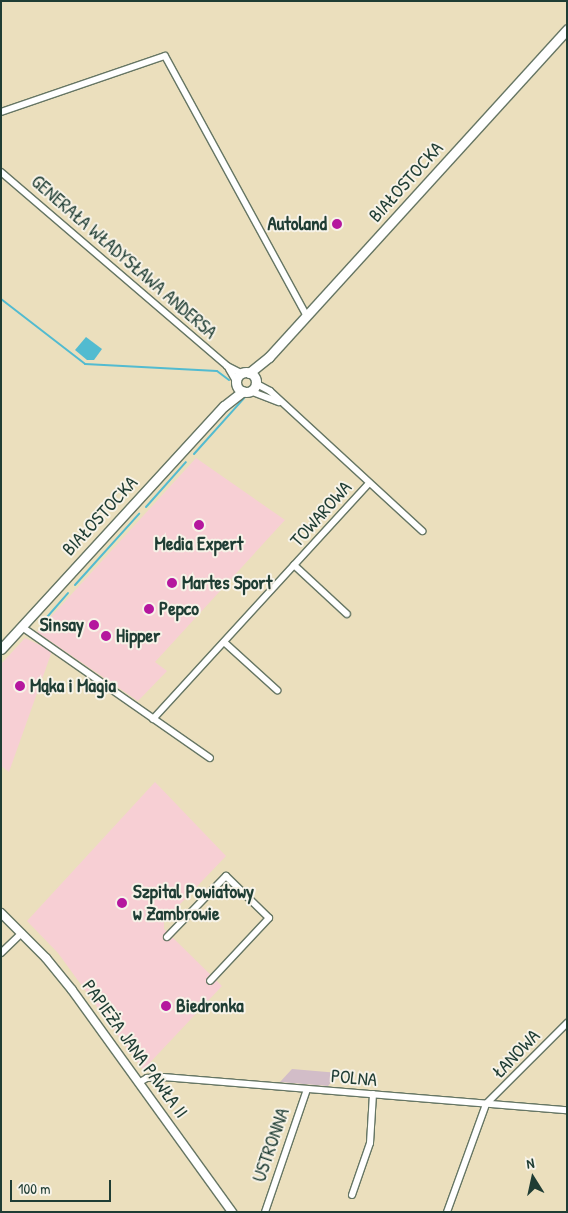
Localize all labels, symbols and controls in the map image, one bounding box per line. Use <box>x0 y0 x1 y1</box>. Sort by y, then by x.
street label: BIAŁOSTOCKA <box>364 137 448 227</box>
street label: GENERAŁA WŁADYSŁAWA ANDERSA <box>27 170 221 344</box>
place label: Autoland <box>267 213 327 235</box>
marker: Autoland <box>331 218 343 230</box>
street label: BIAŁOSTOCKA <box>57 472 143 560</box>
street label: TOWAROWA <box>286 476 356 552</box>
marker: Media Expert <box>193 519 205 531</box>
place label: Media Expert <box>155 533 243 555</box>
place label: Martes Sport <box>182 572 272 594</box>
marker: Martes Sport <box>166 577 178 589</box>
place label: Pepco <box>159 598 199 620</box>
marker: Pepco <box>143 603 155 615</box>
place label: Sinsay <box>40 614 84 636</box>
marker: Sinsay <box>88 619 100 631</box>
place label: Hipper <box>116 625 160 647</box>
marker: Hipper <box>100 630 112 642</box>
place label: Mąka i Magia <box>30 675 116 697</box>
marker: Mąka i Magia <box>14 680 26 692</box>
place label: Szpital Powiatowy w Zambrowie <box>133 881 254 925</box>
marker: Szpital Powiatowy w Zambrowie <box>115 896 129 910</box>
street label: PAPIEŻA JANA PAWŁA II <box>77 976 193 1122</box>
place label: Biedronka <box>176 995 244 1017</box>
marker: Biedronka <box>160 1000 172 1012</box>
street label: ŁANOWA <box>487 1025 545 1083</box>
street label: POLNA <box>330 1065 378 1091</box>
street label: USTRONNA <box>248 1105 294 1185</box>
north arrow <box>508 1153 558 1203</box>
text: N <box>525 1153 536 1173</box>
scale bar <box>12 1170 114 1202</box>
text: 100 m <box>18 1178 51 1199</box>

